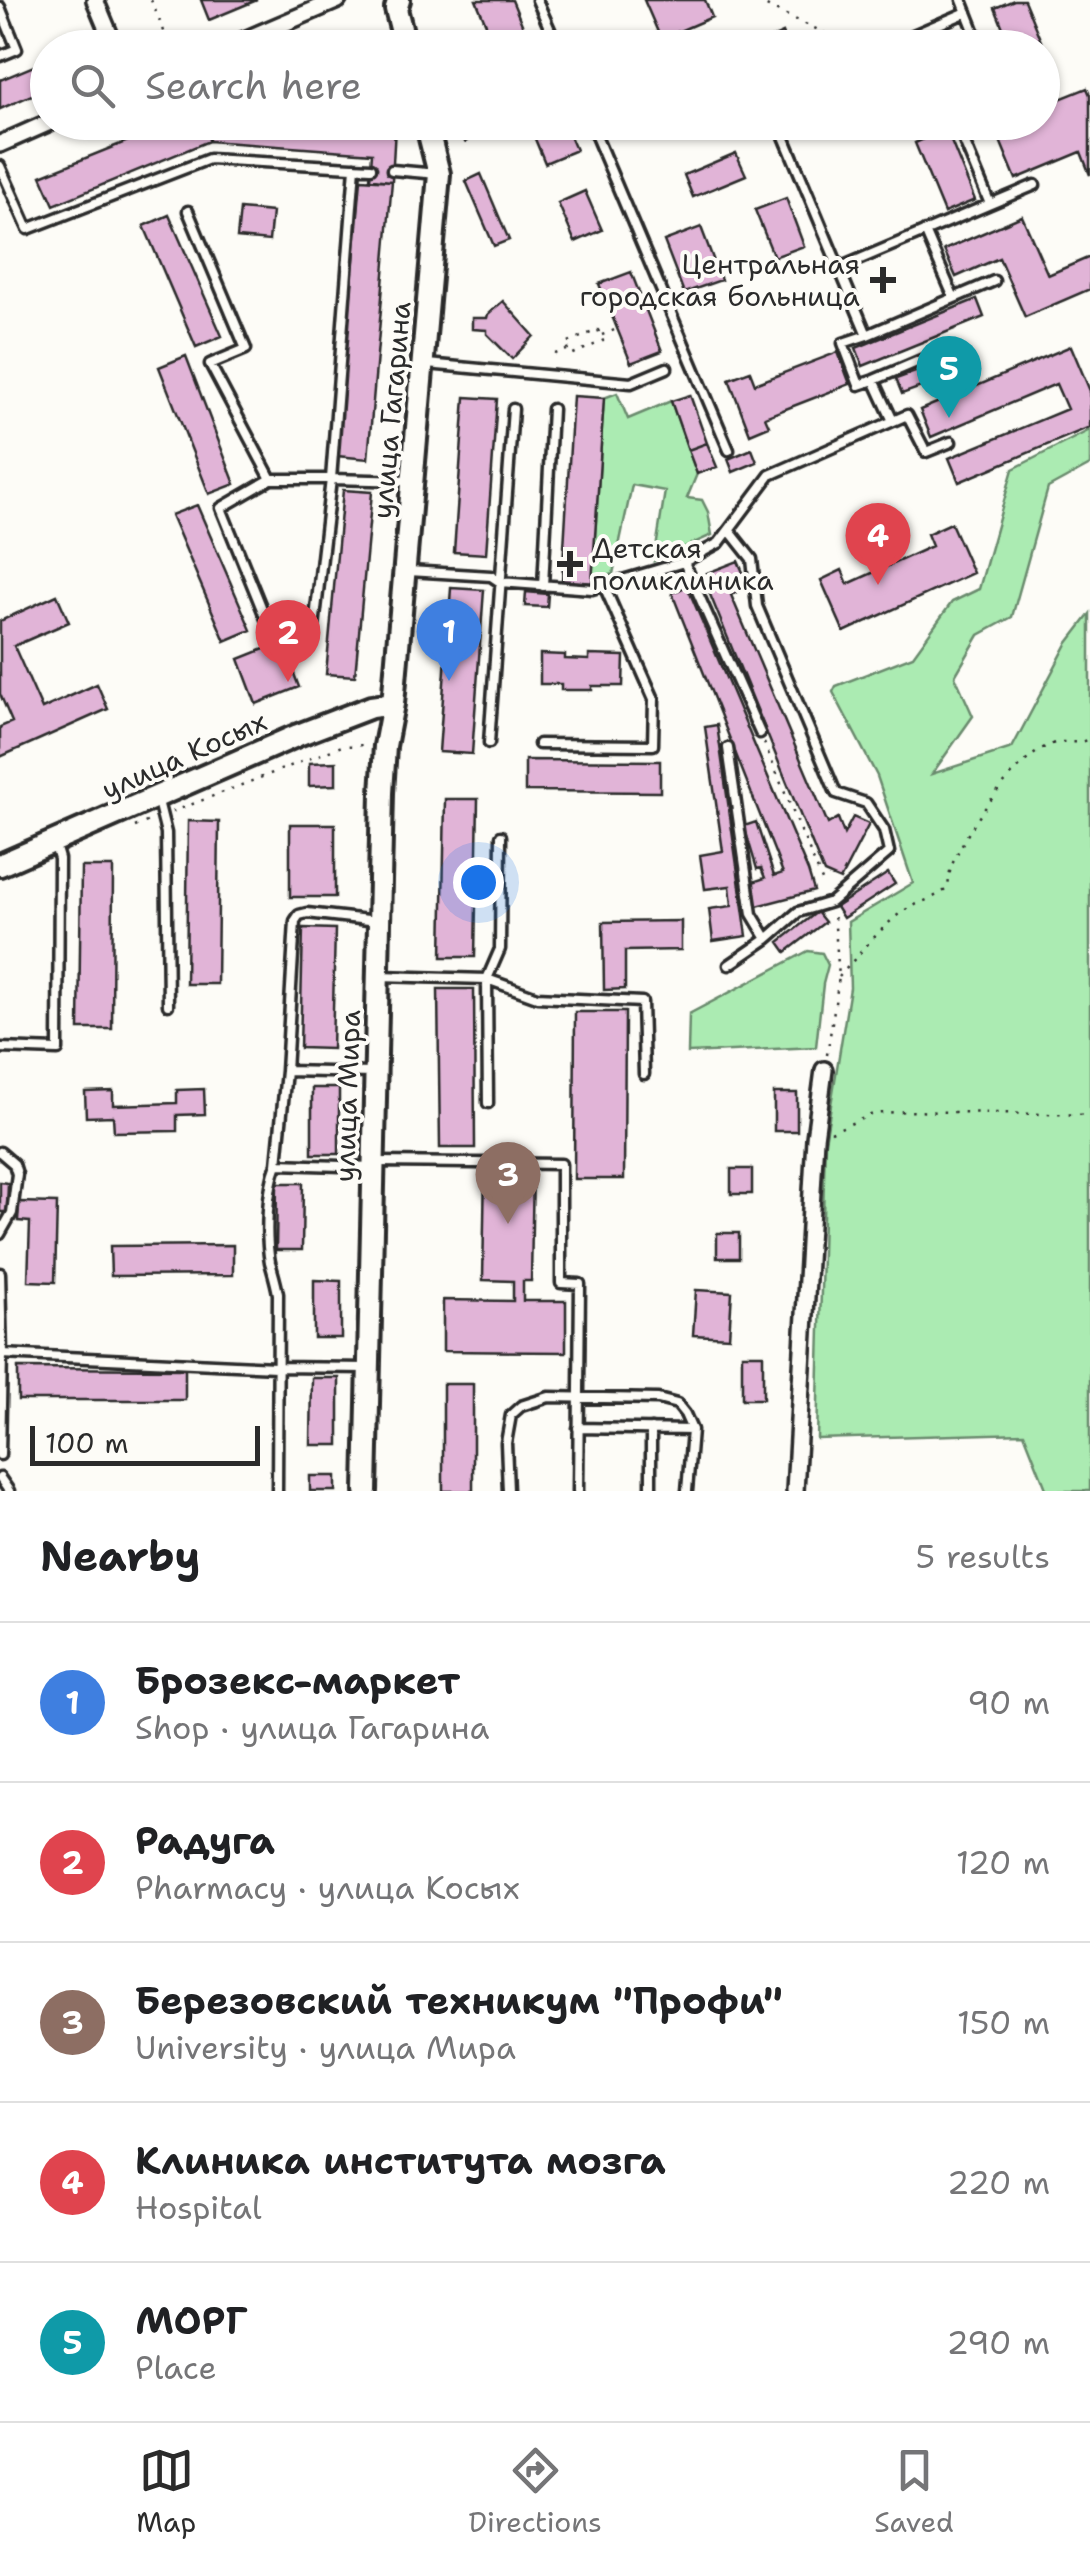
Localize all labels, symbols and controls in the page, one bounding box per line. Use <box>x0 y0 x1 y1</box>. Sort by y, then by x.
search box <box>30 30 1060 140</box>
icon: search <box>65 58 120 113</box>
text: Search here <box>145 60 362 111</box>
place label: Центральная городская больница <box>580 245 860 315</box>
marker: Центральная городская больница <box>870 267 896 293</box>
street label: улица Гагарина <box>363 300 419 520</box>
pin: 5 <box>916 336 982 418</box>
pin: 4 <box>846 502 910 585</box>
place label: Детская поликлиника <box>592 529 774 599</box>
marker: Детская поликлиника <box>557 551 583 577</box>
pin: 1 <box>416 598 482 681</box>
pin: 2 <box>256 600 320 682</box>
street label: улица Косых <box>96 702 272 808</box>
your location <box>453 857 504 908</box>
street label: улица Мира <box>325 1009 369 1183</box>
pin: 3 <box>476 1142 540 1224</box>
scale bar <box>30 1421 260 1466</box>
text: 100 m <box>45 1424 129 1462</box>
text: Nearby <box>40 1528 200 1584</box>
text: 5 results <box>915 1535 1050 1578</box>
text: Брозекс-маркет <box>135 1655 460 1706</box>
text: 1 <box>65 1681 80 1724</box>
text: 90 m <box>967 1681 1050 1724</box>
text: Shop · улица Гагарина <box>135 1706 489 1749</box>
text: Радуга <box>135 1815 275 1866</box>
text: 2 <box>61 1841 84 1884</box>
text: 120 m <box>956 1841 1050 1884</box>
text: Pharmacy · улица Косых <box>135 1866 520 1909</box>
text: Березовский техникум "Профи" <box>135 1975 783 2026</box>
text: 3 <box>61 2001 84 2044</box>
text: 150 m <box>957 2001 1050 2044</box>
text: University · улица Мира <box>135 2026 516 2069</box>
text: Клиника института мозга <box>135 2135 666 2186</box>
text: 4 <box>61 2161 84 2204</box>
text: 220 m <box>947 2161 1050 2204</box>
text: Hospital <box>135 2186 262 2229</box>
text: МОРГ <box>135 2295 247 2346</box>
text: 5 <box>62 2321 83 2364</box>
text: 290 m <box>947 2321 1050 2364</box>
text: Place <box>135 2346 217 2389</box>
tab: Map <box>136 2443 196 2541</box>
tab: Directions <box>469 2443 602 2541</box>
tab: Saved <box>874 2443 954 2541</box>

